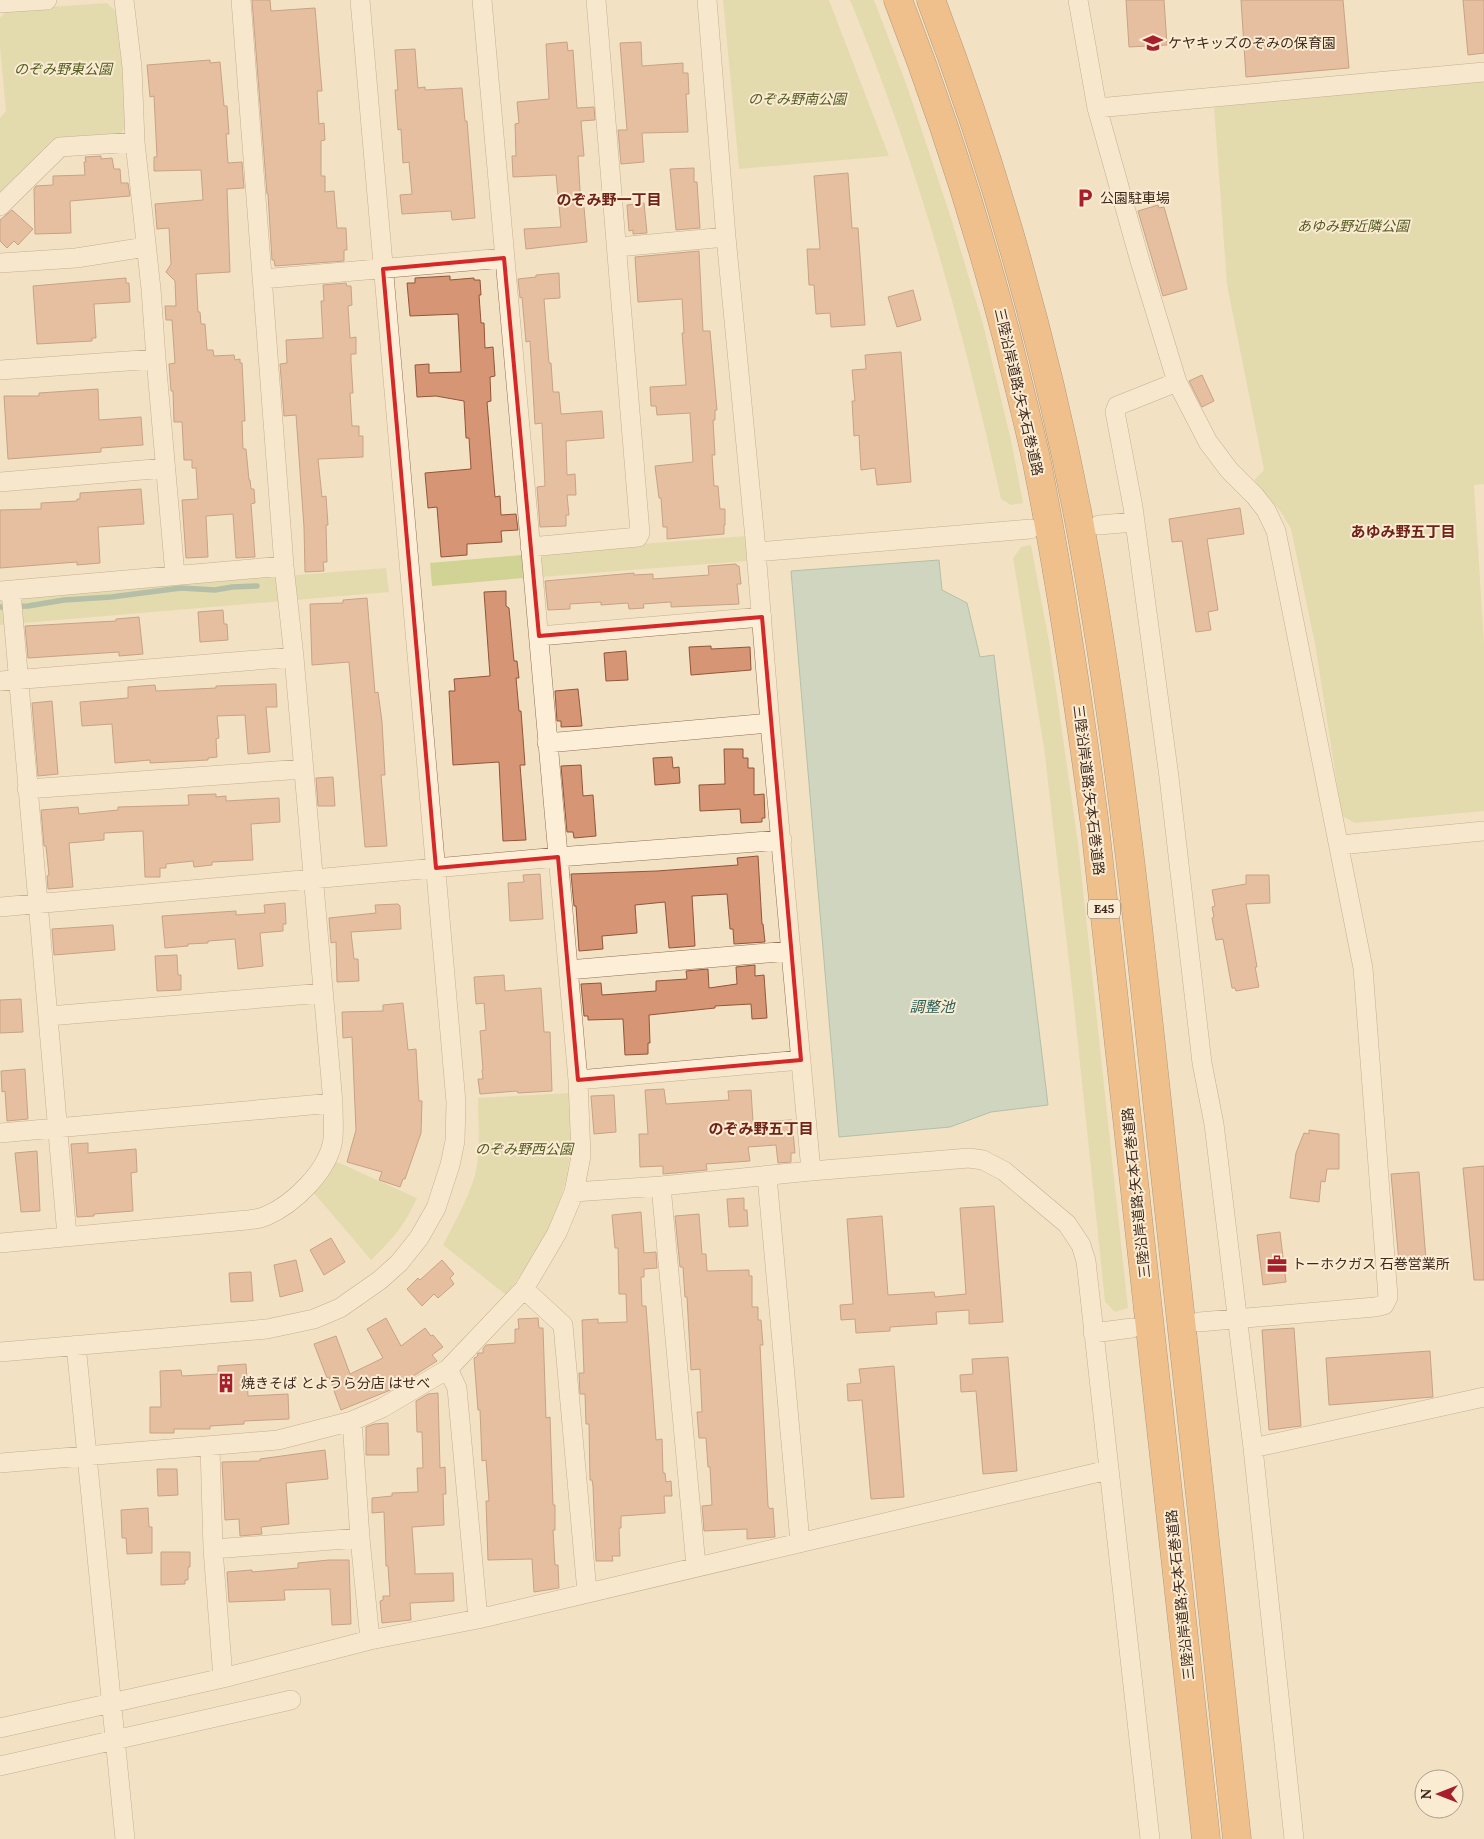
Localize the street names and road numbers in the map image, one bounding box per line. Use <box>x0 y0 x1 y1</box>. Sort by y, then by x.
street label: 三陸沿岸道路;矢本石巻道路 <box>991 306 1047 478</box>
street label: 三陸沿岸道路;矢本石巻道路 <box>1070 704 1108 876</box>
road number: E45 <box>1088 900 1120 919</box>
street label: 三陸沿岸道路;矢本石巻道路 <box>1118 1107 1154 1279</box>
street label: 三陸沿岸道路;矢本石巻道路 <box>1162 1509 1198 1681</box>

